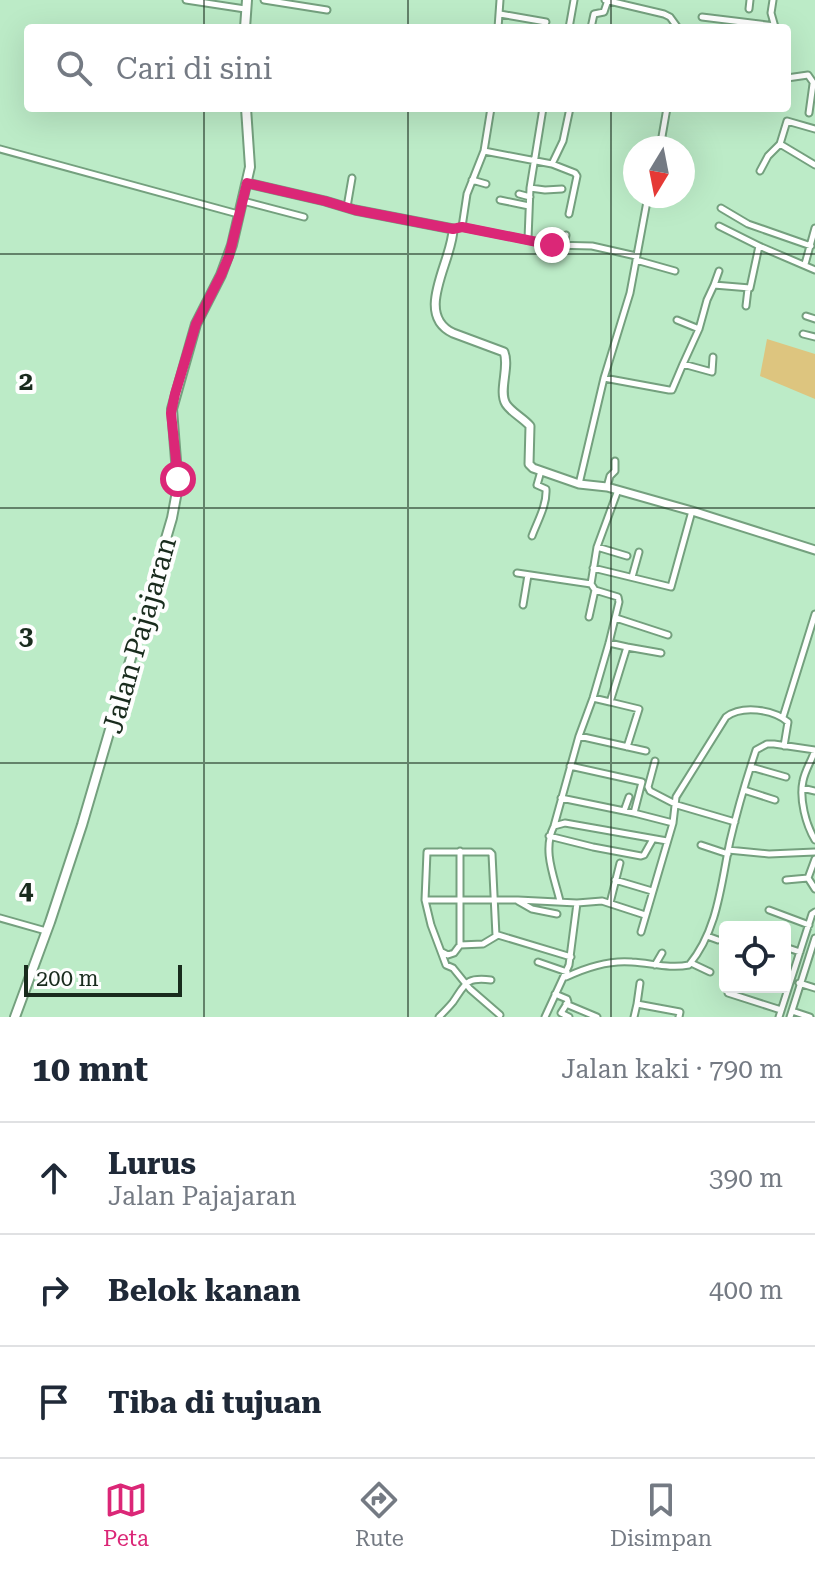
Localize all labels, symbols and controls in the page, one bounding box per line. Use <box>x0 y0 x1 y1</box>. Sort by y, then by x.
search box <box>24 24 791 112</box>
icon: search <box>52 46 96 90</box>
text: Cari di sini <box>116 51 272 86</box>
north arrow <box>623 136 695 208</box>
route end <box>534 227 570 263</box>
text: 2 <box>19 366 33 396</box>
route start <box>160 461 196 497</box>
street label: Jalan Pajajaran <box>96 533 183 737</box>
text: 3 <box>19 621 33 651</box>
text: 4 <box>19 875 34 905</box>
map controls <box>719 921 791 993</box>
button: locate <box>719 921 791 993</box>
scale bar <box>24 961 182 997</box>
text: 200 m <box>36 966 99 991</box>
text: 10 mnt <box>32 1049 148 1089</box>
text: Jalan kaki · 790 m <box>561 1054 783 1084</box>
text: Lurus <box>108 1146 196 1181</box>
icon: ahead <box>32 1156 76 1200</box>
text: 390 m <box>709 1163 783 1193</box>
text: Jalan Pajajaran <box>108 1181 296 1211</box>
icon: right <box>32 1268 76 1312</box>
text: Belok kanan <box>108 1273 301 1308</box>
text: 400 m <box>709 1275 783 1305</box>
icon: arrive <box>32 1380 76 1424</box>
text: Tiba di tujuan <box>108 1385 321 1420</box>
tab: Peta <box>103 1478 149 1551</box>
tab: Rute <box>355 1478 404 1551</box>
tab: Disimpan <box>610 1478 712 1551</box>

